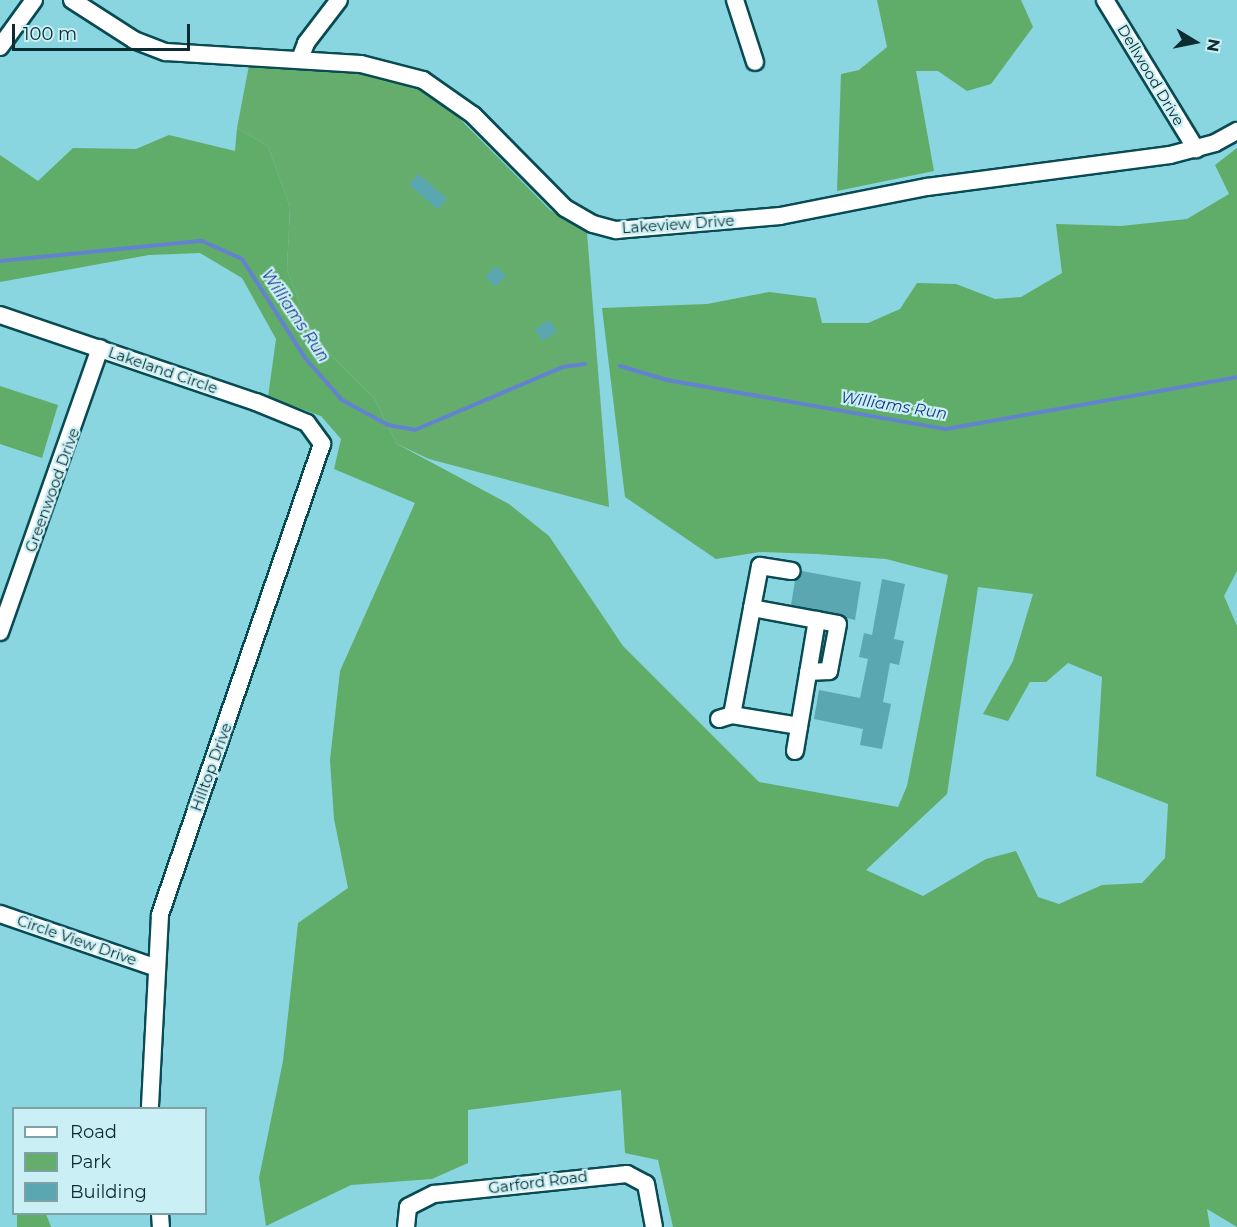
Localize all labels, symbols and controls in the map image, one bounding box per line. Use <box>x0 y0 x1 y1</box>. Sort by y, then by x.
scale bar <box>15 12 194 50</box>
north arrow <box>1165 12 1225 72</box>
street label: Dellwood Drive <box>1114 21 1188 129</box>
text: 100 m <box>23 23 77 45</box>
text: N <box>1203 37 1224 53</box>
street label: Lakeview Drive <box>621 211 735 237</box>
water label: Williams Run <box>257 266 333 366</box>
street label: Lakeland Circle <box>106 343 220 397</box>
water label: Williams Run <box>839 388 949 424</box>
street label: Greenwood Drive <box>21 426 83 554</box>
street label: Hilltop Drive <box>187 720 235 814</box>
street label: Circle View Drive <box>15 911 139 969</box>
legend <box>12 1107 207 1215</box>
text: Road <box>70 1121 117 1143</box>
text: Park <box>70 1151 111 1173</box>
street label: Garford Road <box>487 1167 589 1197</box>
text: Building <box>70 1181 147 1203</box>

